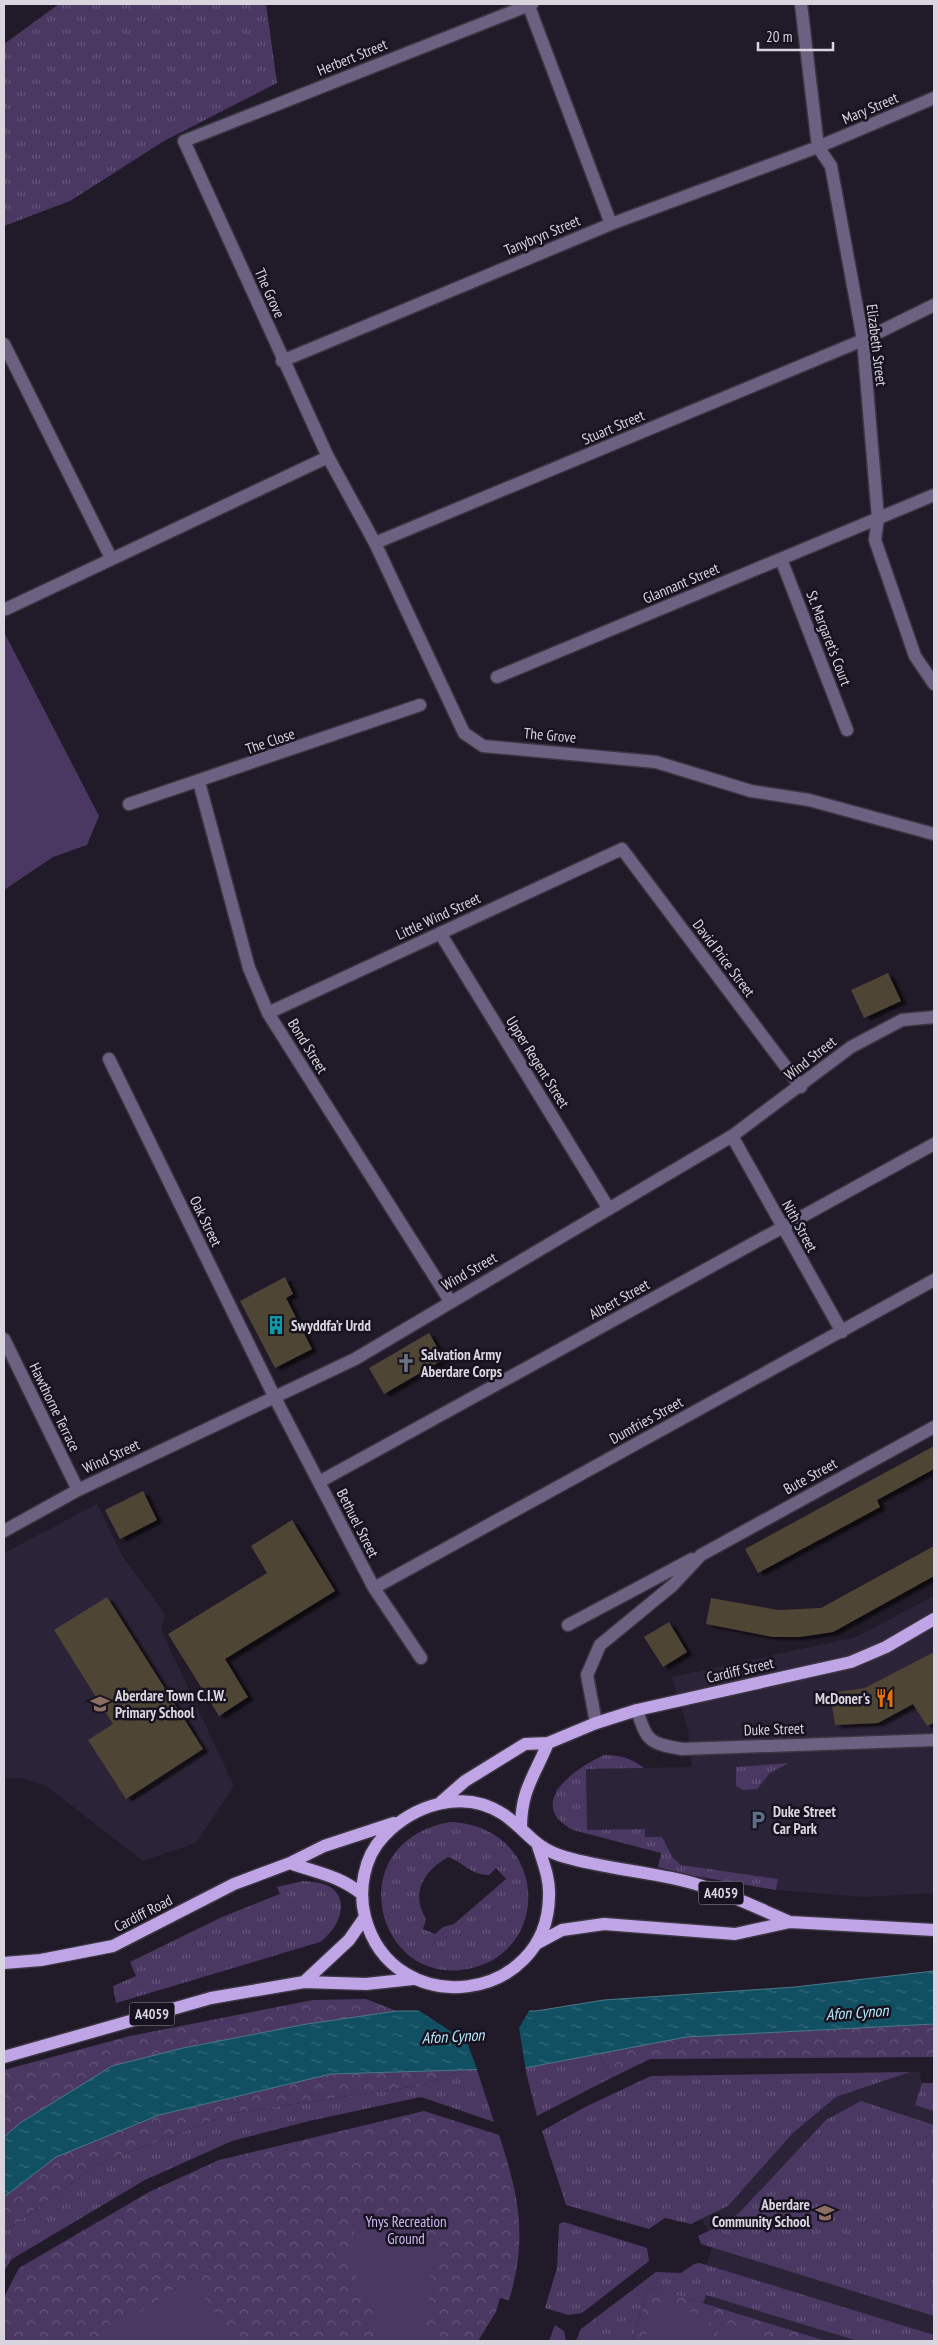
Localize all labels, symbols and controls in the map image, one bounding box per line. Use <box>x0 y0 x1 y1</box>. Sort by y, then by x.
scale bar <box>758 20 833 52</box>
text: 20 m <box>766 27 792 46</box>
street label: Herbert Street <box>314 34 390 80</box>
street label: Mary Street <box>839 88 901 128</box>
street label: Tanybryn Street <box>501 210 583 260</box>
street label: The Grove <box>251 265 289 321</box>
street label: Elizabeth Street <box>863 303 891 387</box>
street label: Stuart Street <box>579 405 647 449</box>
street label: Glannant Street <box>640 558 722 608</box>
street label: St. Margaret's Court <box>802 588 856 688</box>
street label: The Grove <box>523 723 577 747</box>
street label: The Close <box>243 724 297 758</box>
street label: Little Wind Street <box>393 888 483 944</box>
street label: David Price Street <box>689 916 759 1000</box>
street label: Upper Regent Street <box>502 1013 574 1111</box>
street label: Bond Street <box>284 1015 332 1077</box>
street label: Wind Street <box>780 1032 840 1084</box>
street label: Oak Street <box>186 1193 226 1249</box>
street label: Nith Street <box>778 1197 822 1255</box>
street label: Wind Street <box>438 1248 500 1294</box>
street label: Albert Street <box>585 1275 653 1323</box>
building icon: Swyddfa’r Urdd <box>265 1314 287 1336</box>
place label: Swyddfa’r Urdd <box>291 1316 371 1335</box>
place label: Salvation Army Aberdare Corps <box>420 1345 502 1381</box>
church icon: Salvation Army Aberdare Corps <box>395 1352 417 1374</box>
street label: Hawthorne Terrace <box>25 1359 85 1455</box>
street label: Dumfries Street <box>606 1392 686 1448</box>
street label: Wind Street <box>79 1435 143 1477</box>
street label: Bute Street <box>780 1454 840 1498</box>
street label: Bethuel Street <box>333 1486 383 1560</box>
street label: Cardiff Street <box>704 1653 776 1687</box>
place label: Aberdare Town C.I.W. Primary School <box>114 1686 226 1722</box>
restaurant icon: McDoner's <box>874 1687 896 1709</box>
place label: McDoner's <box>815 1689 870 1708</box>
school or university icon: Aberdare Town C.I.W. Primary School <box>89 1693 111 1715</box>
street label: Duke Street <box>743 1718 805 1740</box>
place label: Duke Street Car Park <box>773 1802 836 1838</box>
parking icon: Duke Street Car Park <box>747 1809 769 1831</box>
road number: A4059 <box>698 1882 744 1905</box>
street label: Cardiff Road <box>111 1890 175 1936</box>
water label: Afon Cynon <box>825 2000 890 2024</box>
road number: A4059 <box>130 2002 174 2026</box>
water label: Afon Cynon <box>421 2024 486 2048</box>
place label: Aberdare Community School <box>712 2195 810 2231</box>
school or university icon: Aberdare Community School <box>814 2202 836 2224</box>
park label: Ynys Recreation Ground <box>365 2212 447 2248</box>

